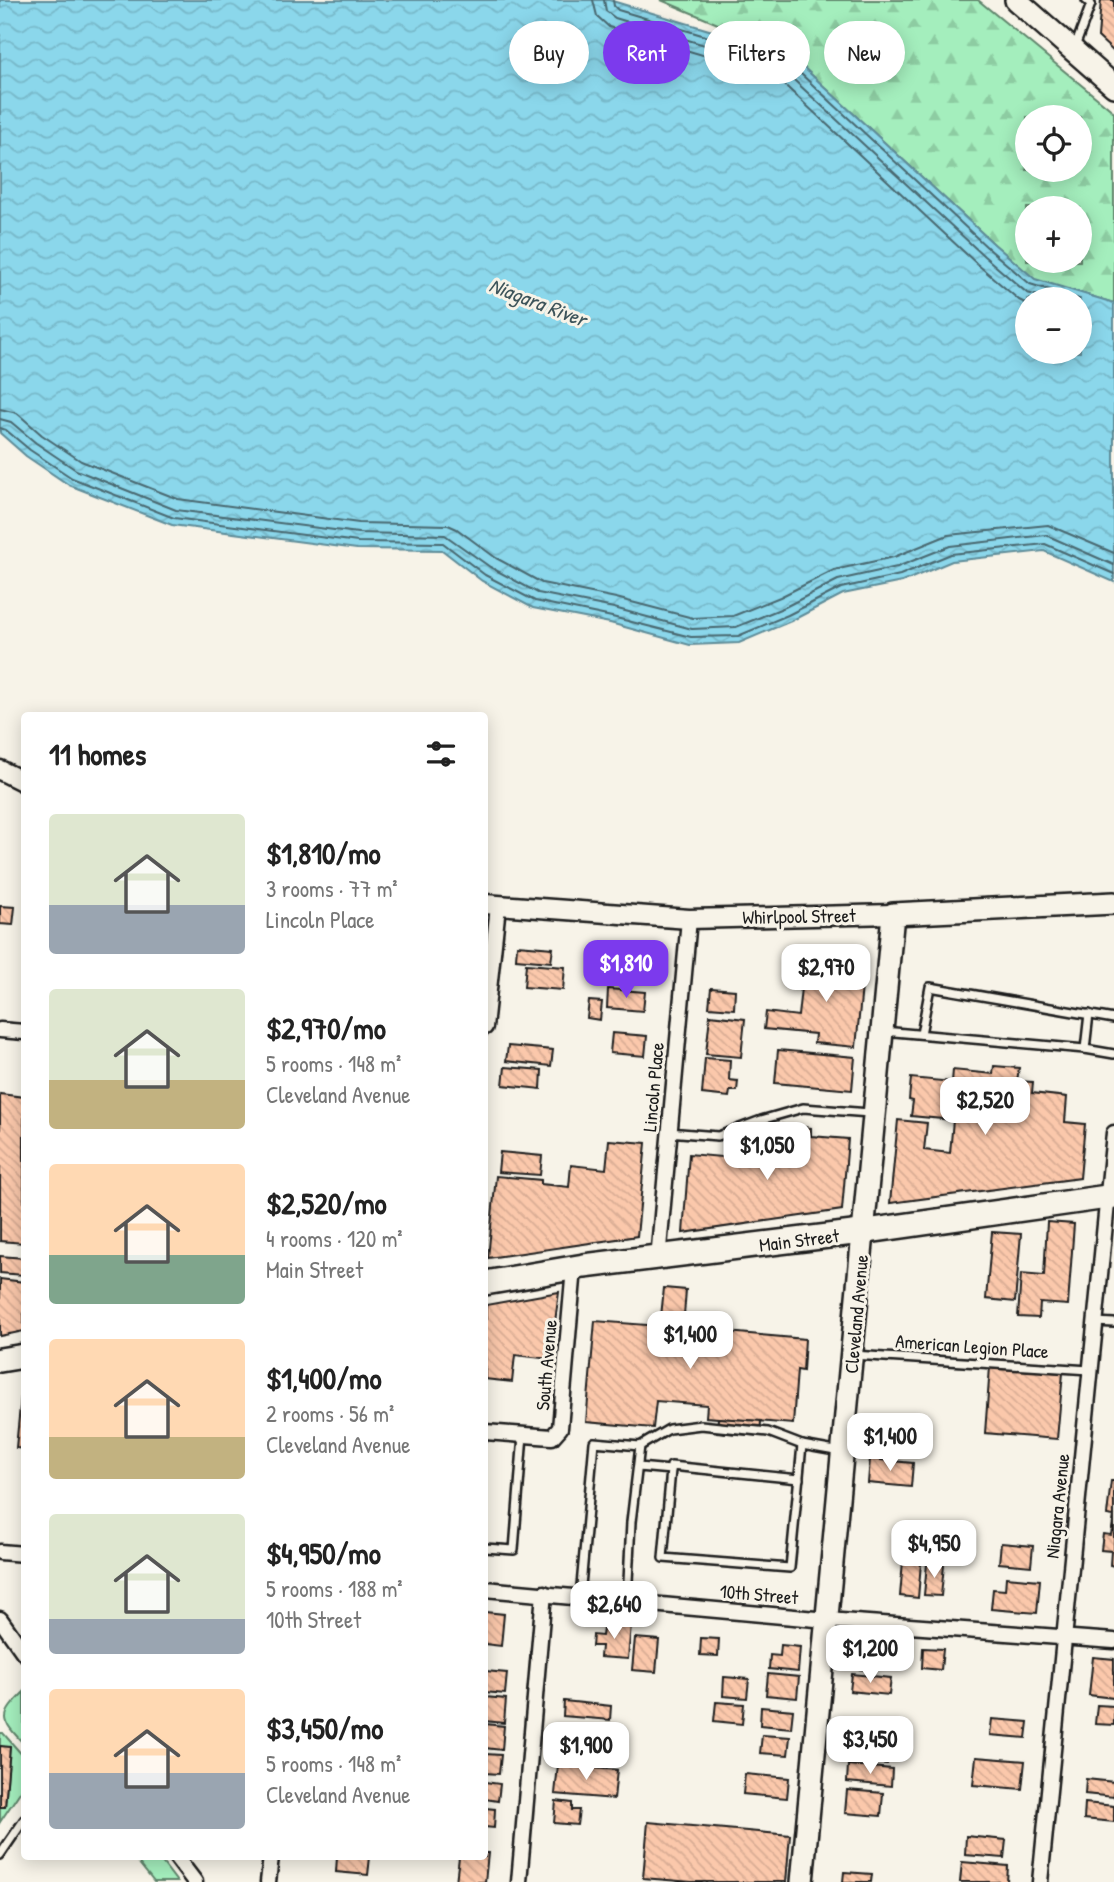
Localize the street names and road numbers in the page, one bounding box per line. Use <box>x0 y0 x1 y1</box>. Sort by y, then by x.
street label: Whirlpool Street <box>742 902 856 930</box>
street label: Lincoln Place <box>636 1041 670 1133</box>
street label: Main Street <box>758 1222 841 1258</box>
street label: Cleveland Avenue <box>838 1253 874 1375</box>
street label: South Avenue <box>529 1318 563 1411</box>
street label: American Legion Place <box>894 1328 1050 1364</box>
street label: Niagara Avenue <box>1039 1452 1075 1560</box>
street label: 10th Street <box>719 1578 800 1610</box>

